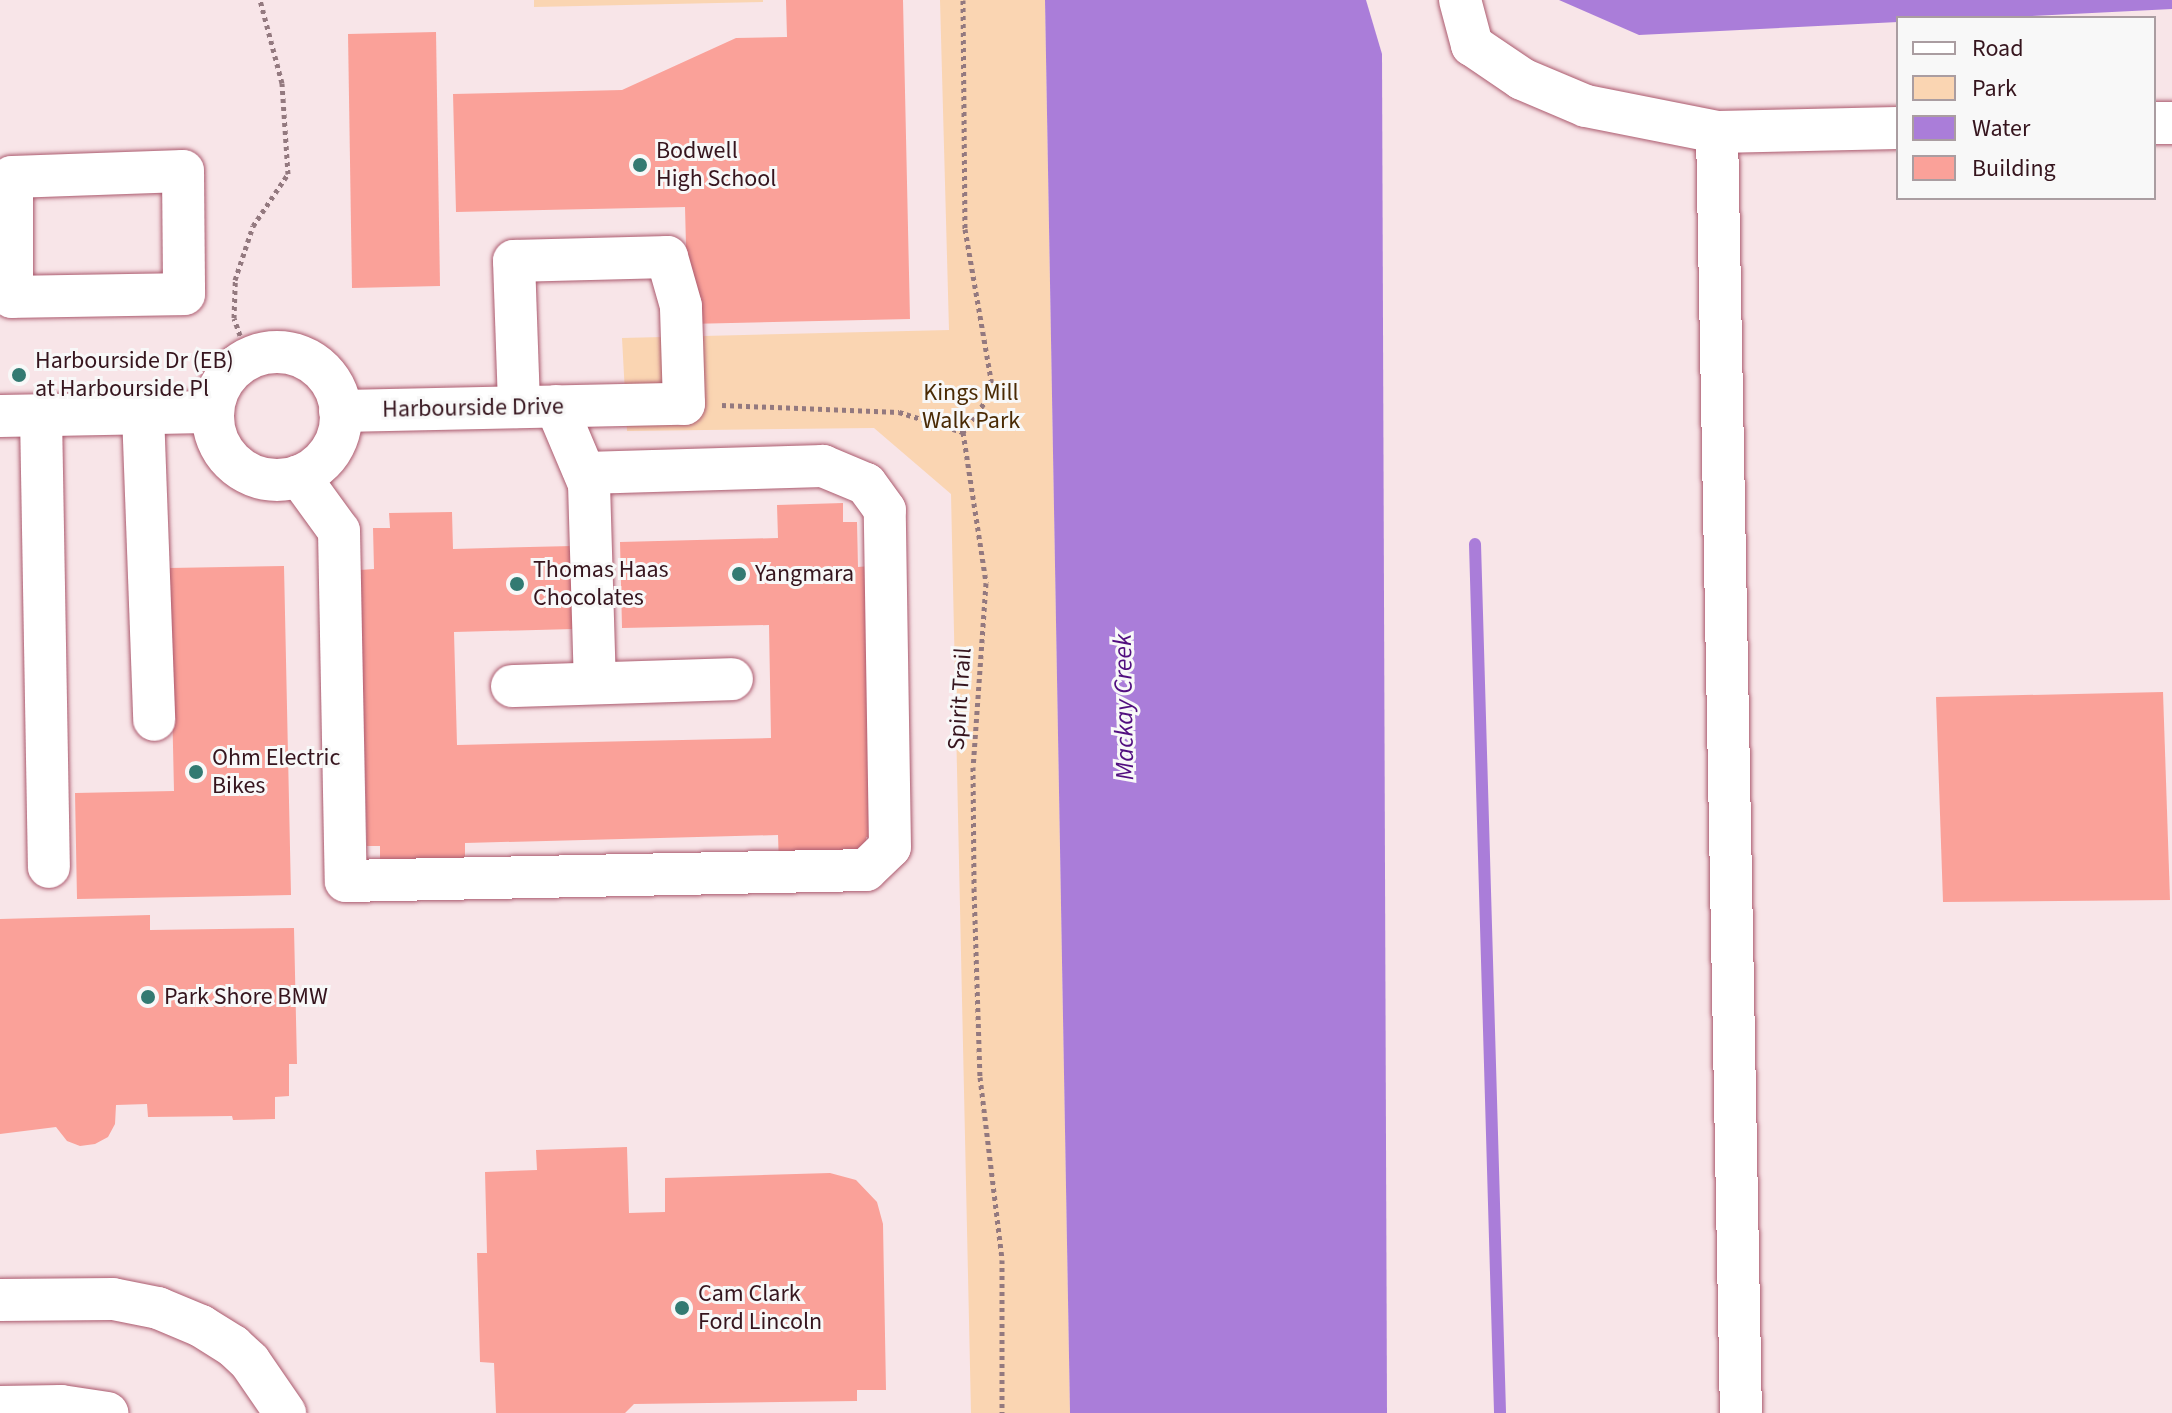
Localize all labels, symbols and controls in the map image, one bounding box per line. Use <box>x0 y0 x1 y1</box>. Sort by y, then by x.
legend <box>1896 16 2156 200</box>
text: Road <box>1972 31 2024 66</box>
text: Park <box>1972 71 2017 106</box>
text: Water <box>1972 111 2030 146</box>
place label: Bodwell High School <box>656 137 776 193</box>
text: Building <box>1972 151 2056 186</box>
marker: Bodwell High School <box>631 156 649 174</box>
place label: Harbourside Dr (EB) at Harbourside Pl <box>35 347 234 403</box>
marker: Harbourside Dr (EB) at Harbourside Pl <box>10 366 28 384</box>
park label: Kings Mill Walk Park <box>922 379 1020 435</box>
street label: Harbourside Drive <box>382 392 564 424</box>
place label: Thomas Haas Chocolates <box>533 556 669 612</box>
place label: Yangmara <box>755 560 854 588</box>
marker: Yangmara <box>730 565 748 583</box>
marker: Thomas Haas Chocolates <box>508 575 526 593</box>
water label: Mackay Creek <box>1107 633 1141 781</box>
street label: Spirit Trail <box>942 647 978 751</box>
place label: Ohm Electric Bikes <box>212 744 340 800</box>
marker: Ohm Electric Bikes <box>187 763 205 781</box>
place label: Park Shore BMW <box>164 983 328 1011</box>
marker: Park Shore BMW <box>139 988 157 1006</box>
place label: Cam Clark Ford Lincoln <box>698 1280 822 1336</box>
marker: Cam Clark Ford Lincoln <box>673 1299 691 1317</box>

